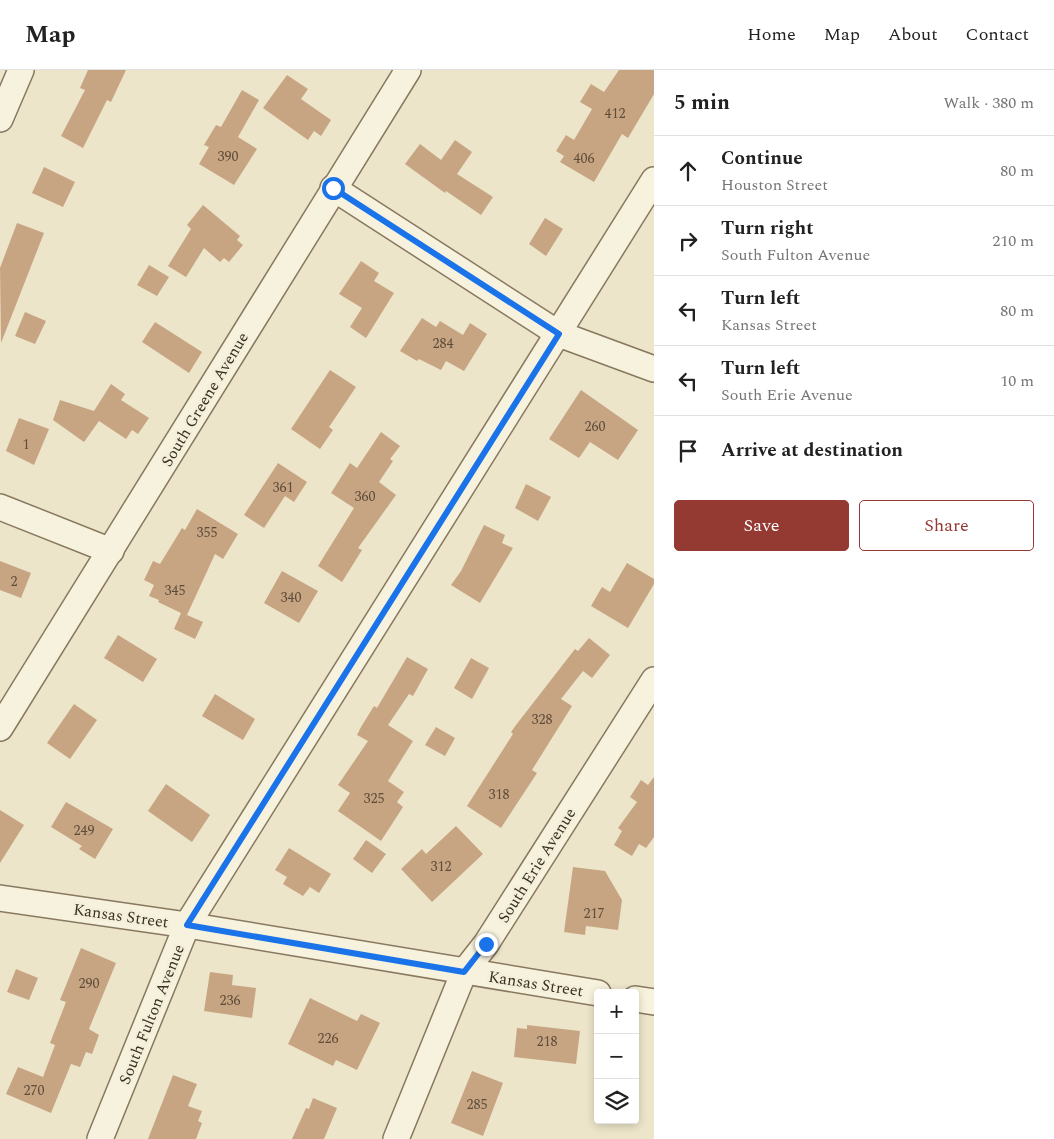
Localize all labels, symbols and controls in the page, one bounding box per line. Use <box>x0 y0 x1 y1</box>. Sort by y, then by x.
text: Map <box>25 17 75 53</box>
text: Home <box>747 21 796 48</box>
text: Map <box>824 21 860 48</box>
text: About <box>888 21 938 48</box>
text: Contact <box>966 21 1029 48</box>
text: 5 min <box>674 87 730 119</box>
text: Walk · 380 m <box>943 91 1034 115</box>
house number: 412 <box>605 103 626 124</box>
text: Continue <box>721 144 803 173</box>
house number: 390 <box>218 146 239 167</box>
house number: 406 <box>574 148 595 169</box>
icon: ahead <box>674 157 702 185</box>
text: 80 m <box>1000 159 1034 183</box>
text: Houston Street <box>721 173 828 197</box>
route start <box>322 177 345 200</box>
text: Turn right <box>721 214 814 243</box>
icon: right <box>674 227 702 255</box>
text: 210 m <box>992 229 1034 253</box>
text: South Fulton Avenue <box>721 243 870 267</box>
text: Turn left <box>721 284 800 313</box>
icon: left <box>674 297 702 325</box>
text: 80 m <box>1000 299 1034 323</box>
text: Kansas Street <box>721 313 817 337</box>
street label: South Greene Avenue <box>155 328 255 471</box>
house number: 284 <box>433 333 454 354</box>
text: Turn left <box>721 354 800 383</box>
icon: left <box>674 367 702 395</box>
text: 10 m <box>1000 369 1034 393</box>
text: South Erie Avenue <box>721 383 853 407</box>
house number: 260 <box>585 416 606 437</box>
house number: 1 <box>23 434 30 455</box>
text: Arrive at destination <box>721 436 903 465</box>
icon: arrive <box>674 437 702 465</box>
house number: 361 <box>273 477 294 498</box>
house number: 360 <box>355 486 376 507</box>
button: Save <box>674 500 849 551</box>
button: Share <box>859 500 1034 551</box>
house number: 355 <box>197 522 218 543</box>
house number: 2 <box>11 571 18 592</box>
house number: 345 <box>165 580 186 601</box>
house number: 340 <box>281 587 302 608</box>
house number: 328 <box>532 709 553 730</box>
house number: 318 <box>489 784 510 805</box>
house number: 325 <box>364 788 385 809</box>
street label: South Erie Avenue <box>492 803 582 928</box>
house number: 249 <box>74 820 95 841</box>
house number: 312 <box>431 856 452 877</box>
street label: Kansas Street <box>72 897 170 935</box>
house number: 217 <box>584 903 605 924</box>
route end <box>475 933 498 956</box>
street label: South Fulton Avenue <box>113 941 191 1088</box>
street label: Kansas Street <box>487 965 585 1003</box>
house number: 290 <box>79 973 100 994</box>
map controls <box>594 989 639 1124</box>
button: + <box>594 989 639 1034</box>
house number: 236 <box>220 990 241 1011</box>
house number: 226 <box>318 1028 339 1049</box>
house number: 218 <box>537 1031 558 1052</box>
button: − <box>594 1034 639 1079</box>
button: layers <box>594 1079 639 1124</box>
house number: 270 <box>24 1080 45 1101</box>
house number: 285 <box>467 1094 488 1115</box>

